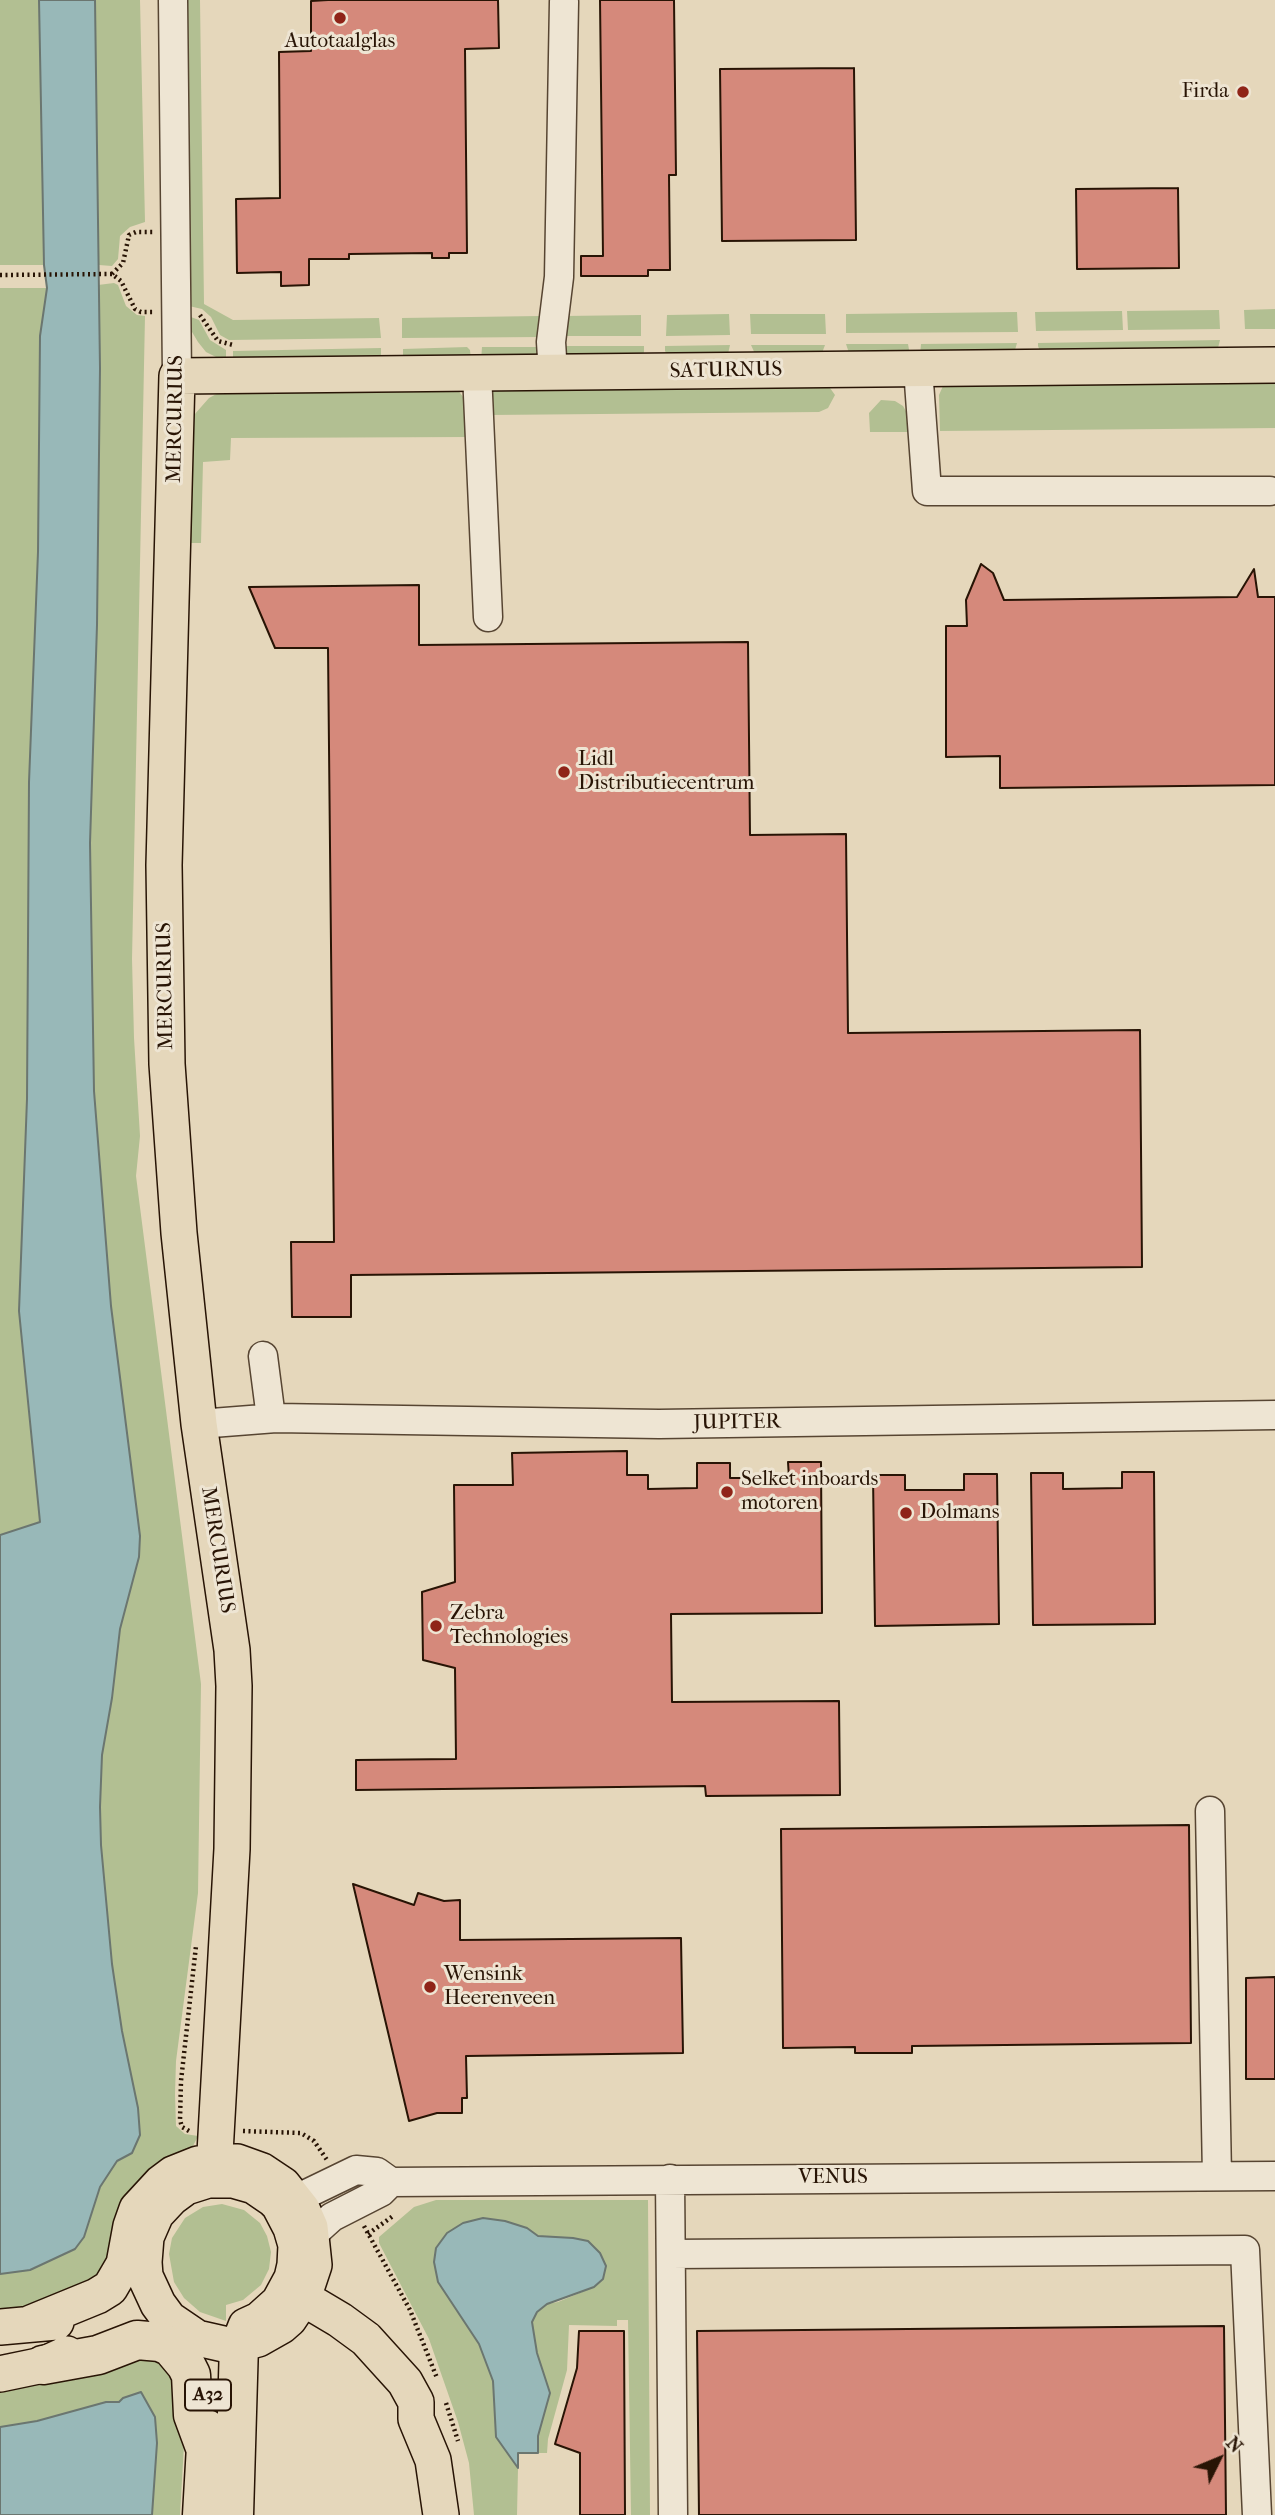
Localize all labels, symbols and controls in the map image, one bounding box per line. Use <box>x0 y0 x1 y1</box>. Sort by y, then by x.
marker: Autotaalglas <box>332 10 348 26</box>
place label: Autotaalglas <box>285 29 395 55</box>
place label: Firda <box>1182 79 1229 105</box>
marker: Firda <box>1235 84 1251 100</box>
street label: MERCURIUS <box>162 355 190 483</box>
street label: SATURNUS <box>669 357 783 385</box>
place label: Lidl Distributiecentrum <box>578 747 755 797</box>
marker: Lidl Distributiecentrum <box>556 764 572 780</box>
street label: MERCURIUS <box>152 922 180 1050</box>
street label: JUPITER <box>693 1410 781 1436</box>
place label: Selket inboards motoren <box>741 1467 878 1517</box>
marker: Selket inboards motoren <box>719 1484 735 1500</box>
street label: MERCURIUS <box>195 1485 239 1615</box>
place label: Dolmans <box>920 1500 999 1526</box>
marker: Dolmans <box>898 1505 914 1521</box>
place label: Zebra Technologies <box>450 1601 568 1651</box>
marker: Zebra Technologies <box>428 1618 444 1634</box>
place label: Wensink Heerenveen <box>444 1962 555 2012</box>
marker: Wensink Heerenveen <box>422 1979 438 1995</box>
street label: VENUS <box>798 2165 868 2191</box>
road number: A32 <box>185 2380 231 2410</box>
north arrow <box>1184 2424 1254 2494</box>
text: N <box>1221 2432 1247 2457</box>

